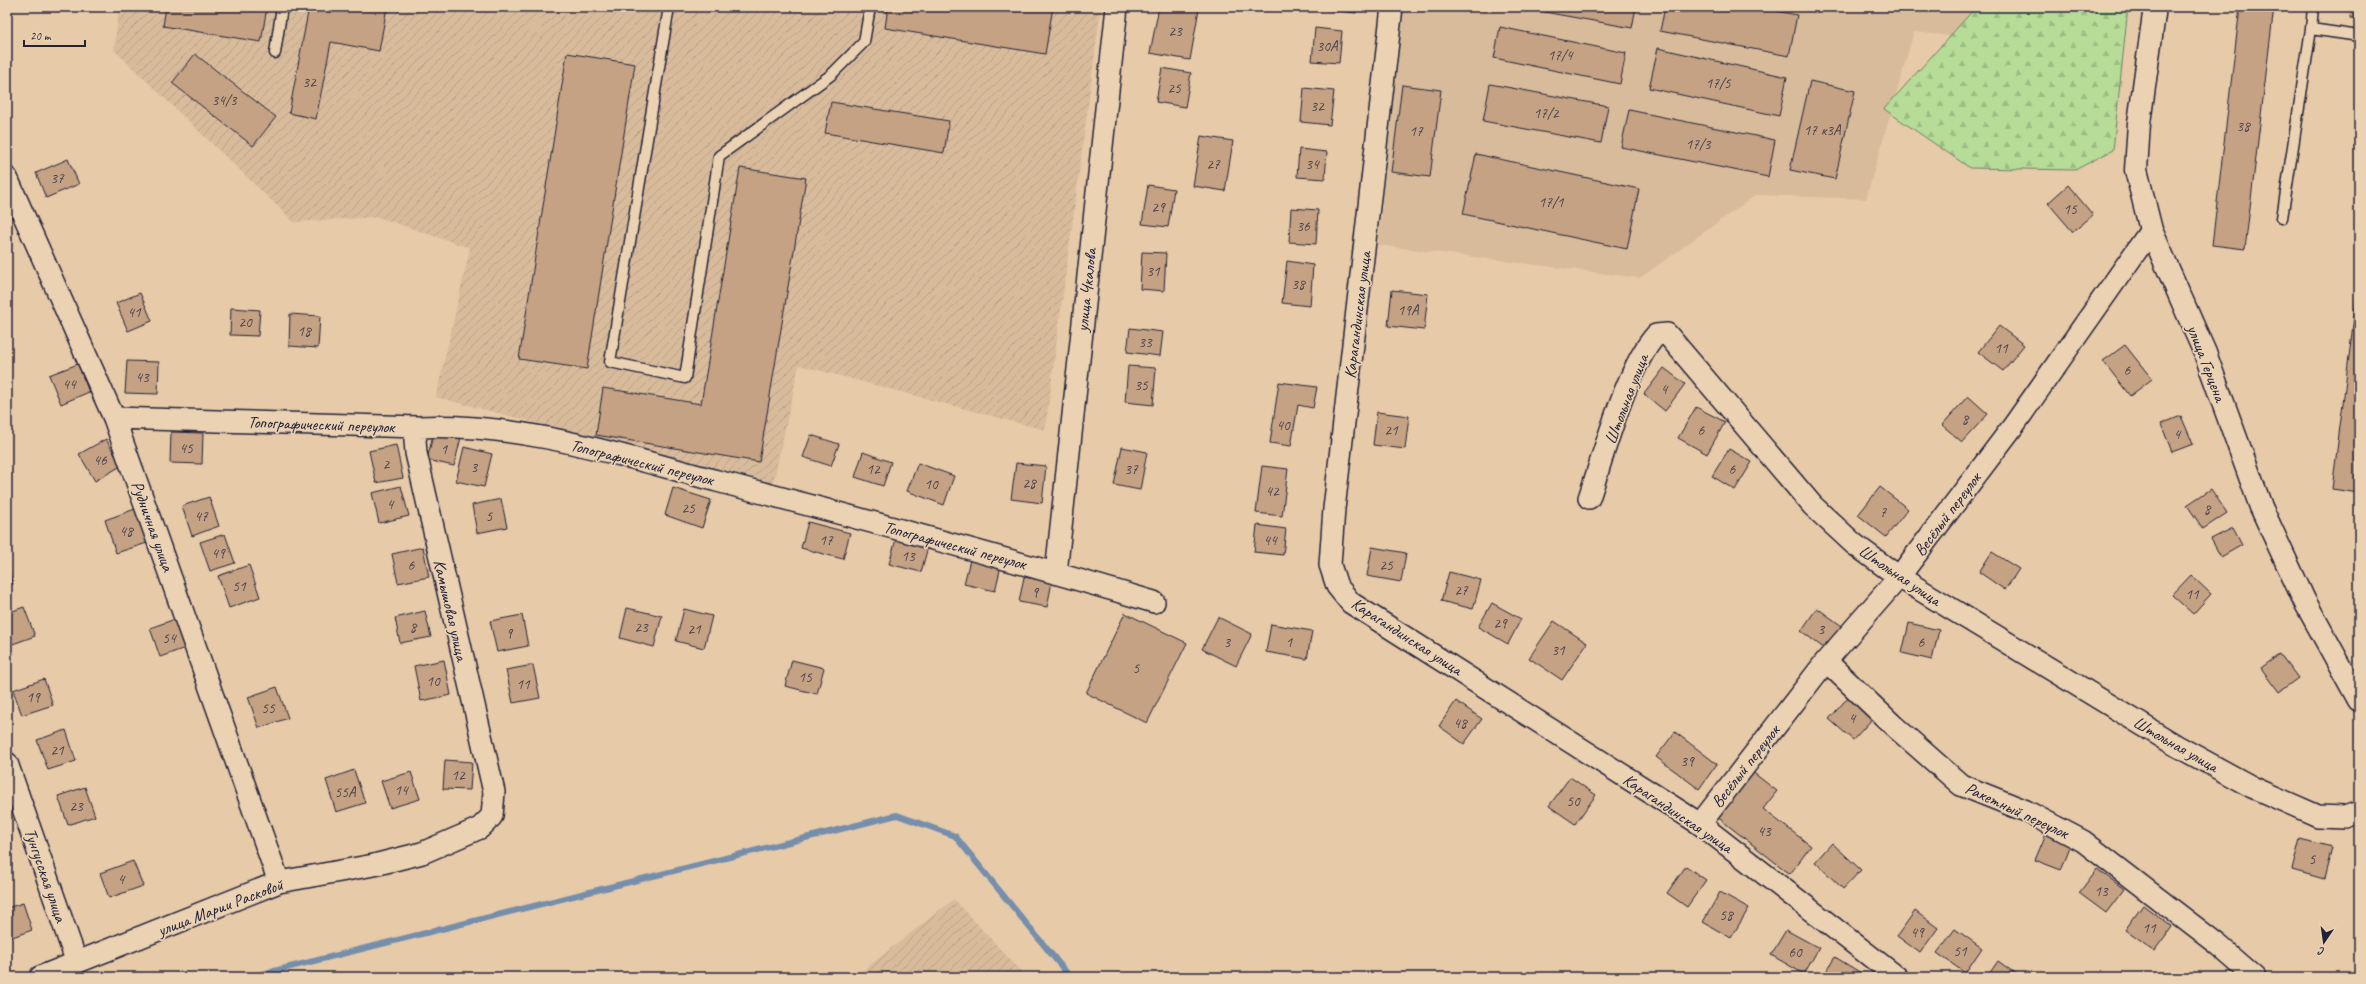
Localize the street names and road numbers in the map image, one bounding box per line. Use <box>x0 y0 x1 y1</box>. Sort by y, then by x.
street label: улица Чкалова <box>1072 245 1102 334</box>
street label: Карагандинская улица <box>1339 248 1376 380</box>
street label: улица Герцена <box>2182 321 2231 406</box>
street label: Штольная улица <box>1600 349 1654 447</box>
street label: Топографический переулок <box>247 411 396 438</box>
street label: Топографический переулок <box>568 435 717 491</box>
street label: Весёлый переулок <box>1909 467 1987 560</box>
street label: Рудничная улица <box>126 478 179 576</box>
street label: Топографический переулок <box>881 516 1030 575</box>
street label: Штольная улица <box>1855 540 1946 612</box>
street label: Камышовая улица <box>429 557 473 665</box>
street label: Карагандинская улица <box>1347 593 1468 681</box>
street label: Штольная улица <box>2130 712 2224 778</box>
street label: Весёлый переулок <box>1707 719 1785 812</box>
street label: Карагандинская улица <box>1619 769 1738 859</box>
street label: Ракетный переулок <box>1962 777 2073 844</box>
street label: Тунгусская улица <box>20 826 72 926</box>
street label: улица Марии Расковой <box>154 874 287 941</box>

